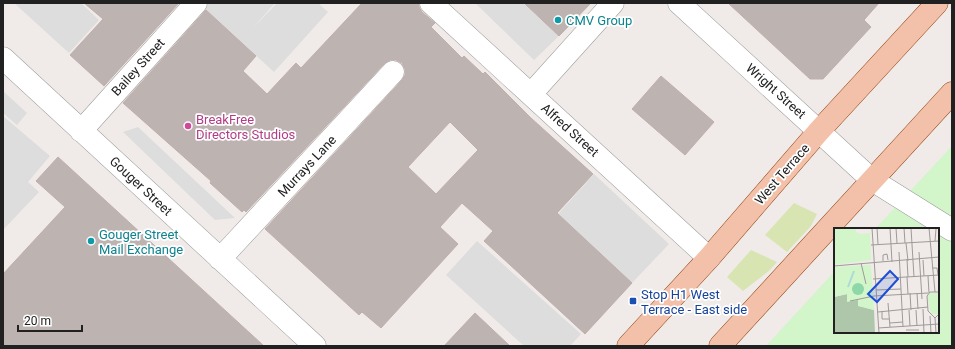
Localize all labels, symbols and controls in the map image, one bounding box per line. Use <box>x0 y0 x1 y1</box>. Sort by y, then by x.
place label: CMV Group <box>566 13 632 28</box>
marker: CMV Group <box>553 15 563 25</box>
street label: Bailey Street <box>108 35 168 99</box>
street label: Wright Street <box>743 60 809 122</box>
street label: Alfred Street <box>538 100 602 160</box>
place label: BreakFree Directors Studios <box>196 112 296 142</box>
marker: BreakFree Directors Studios <box>183 121 193 131</box>
street label: Murrays Lane <box>275 132 339 200</box>
street label: West Terrace <box>752 141 812 207</box>
street label: Gouger Street <box>107 153 175 219</box>
place label: Gouger Street Mail Exchange <box>99 227 183 257</box>
inset map <box>834 228 939 333</box>
marker: Gouger Street Mail Exchange <box>86 236 96 246</box>
place label: Stop H1 West Terrace - East side <box>641 287 747 317</box>
marker: Stop H1 West Terrace - East side <box>628 296 638 306</box>
scale bar <box>18 307 82 333</box>
text: 20 m <box>24 314 51 328</box>

